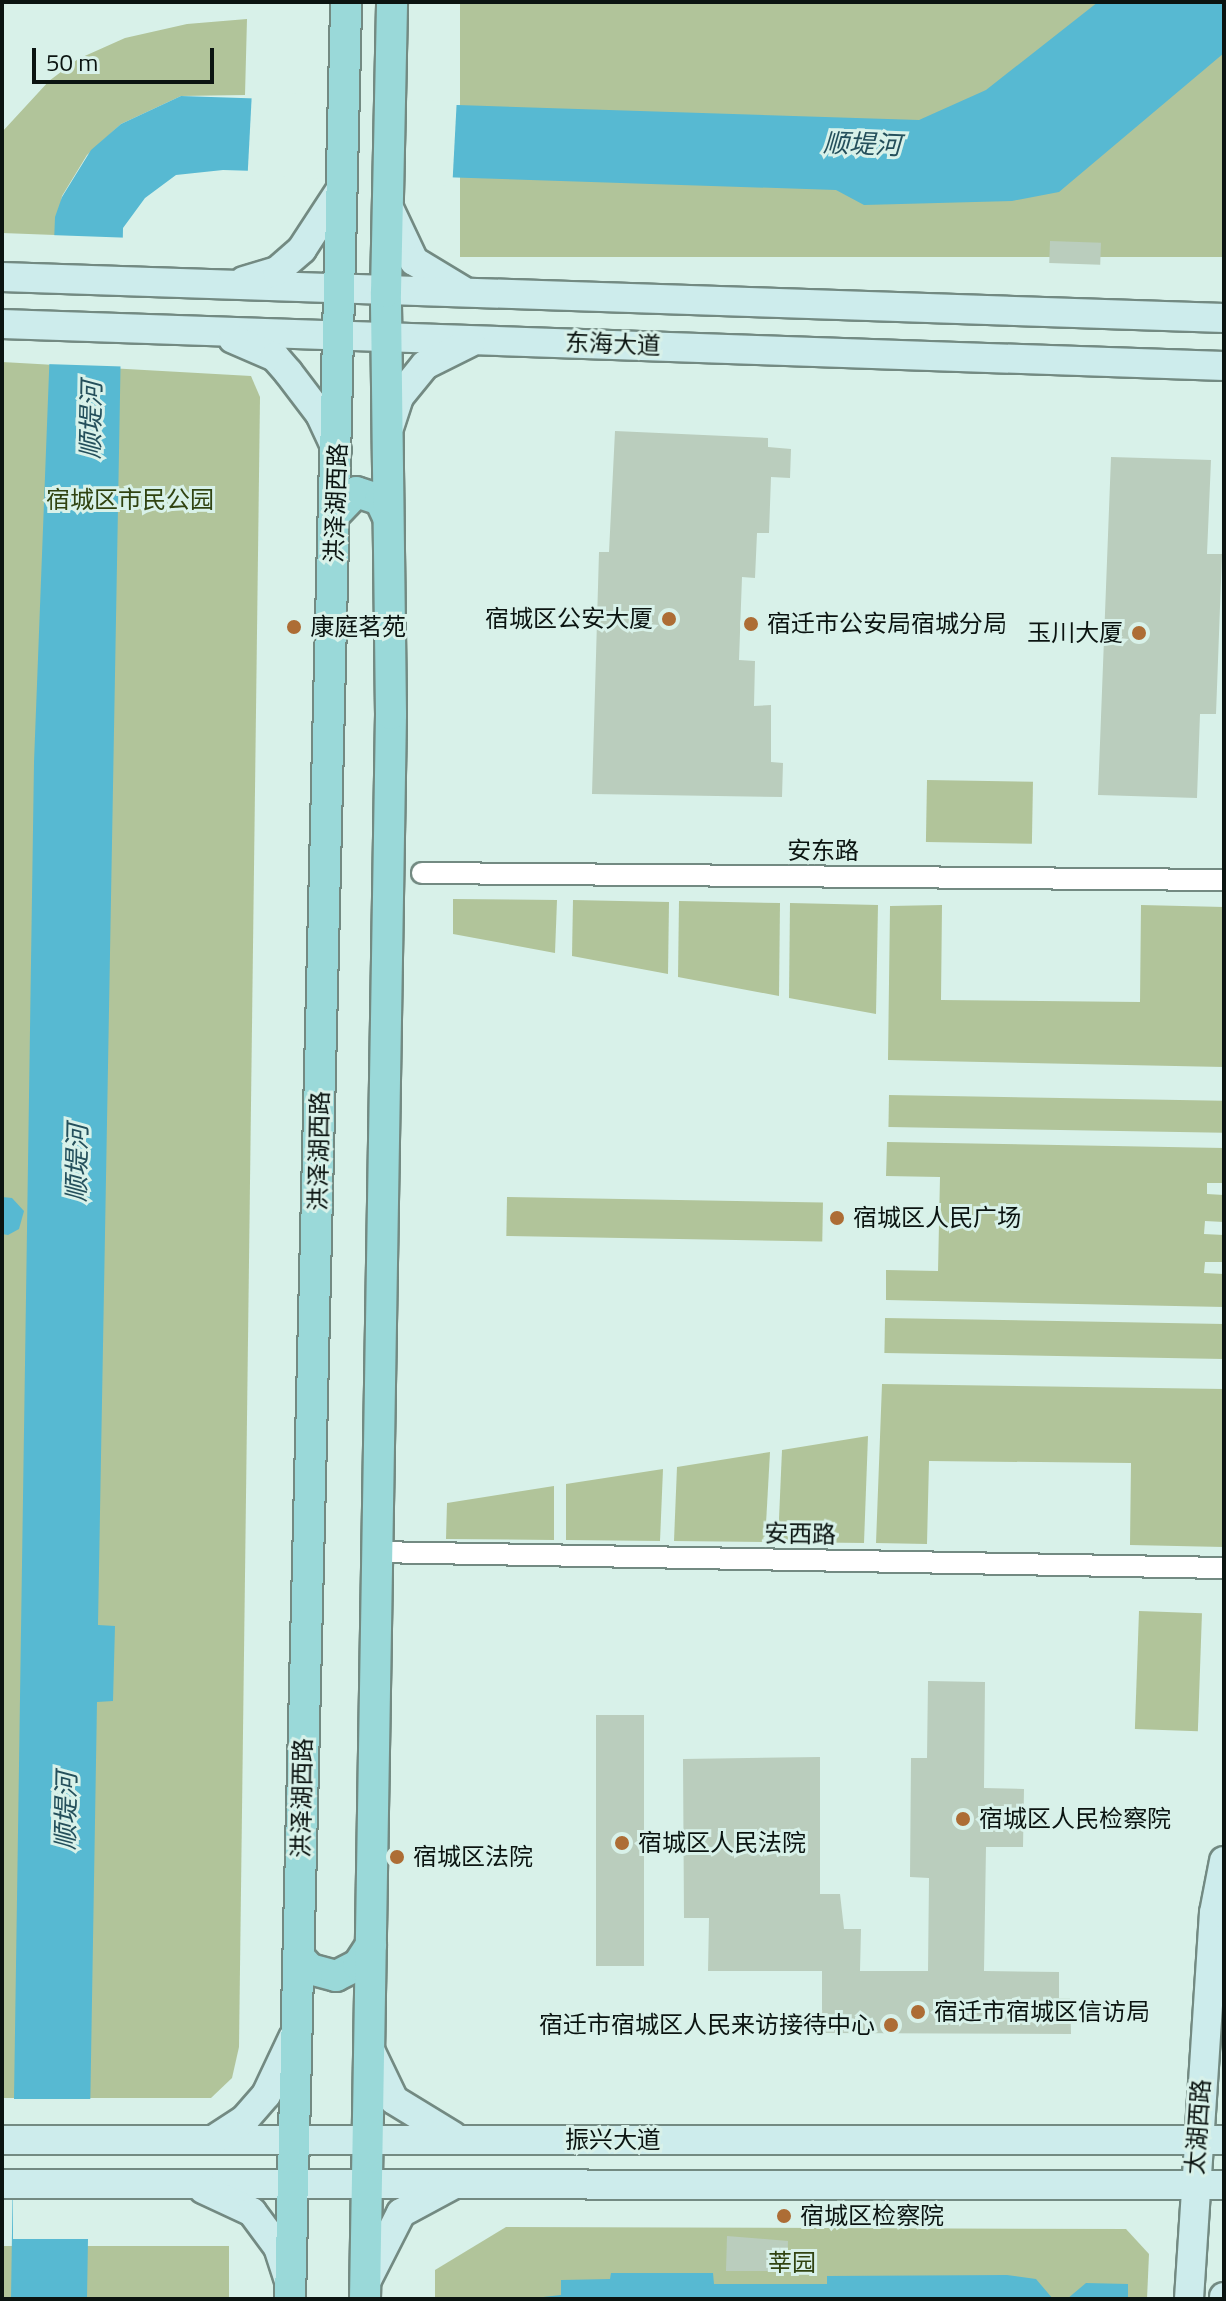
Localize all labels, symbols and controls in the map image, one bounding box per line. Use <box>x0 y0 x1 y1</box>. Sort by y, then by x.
scale bar <box>36 32 218 82</box>
text: 50 m <box>46 44 98 80</box>
water label: 顺堤河 <box>822 127 902 161</box>
street label: 东海大道 <box>565 328 661 360</box>
water label: 顺堤河 <box>75 381 107 459</box>
street label: 洪泽湖西路 <box>320 443 352 563</box>
park label: 宿城区市民公园 <box>46 486 214 514</box>
place label: 宿城区公安大厦 <box>485 605 653 633</box>
marker: 宿城区公安大厦 <box>660 610 678 628</box>
place label: 宿迁市公安局宿城分局 <box>767 610 1007 638</box>
place label: 康庭茗苑 <box>310 613 406 641</box>
marker: 宿迁市公安局宿城分局 <box>742 615 760 633</box>
marker: 康庭茗苑 <box>285 618 303 636</box>
place label: 玉川大厦 <box>1027 619 1123 647</box>
marker: 玉川大厦 <box>1130 624 1148 642</box>
street label: 安东路 <box>787 837 859 865</box>
street label: 洪泽湖西路 <box>304 1091 334 1211</box>
water label: 顺堤河 <box>61 1124 93 1202</box>
place label: 宿城区人民广场 <box>853 1204 1021 1232</box>
marker: 宿城区人民广场 <box>828 1209 846 1227</box>
street label: 安西路 <box>764 1519 836 1549</box>
street label: 洪泽湖西路 <box>287 1738 317 1858</box>
water label: 顺堤河 <box>50 1772 82 1850</box>
place label: 宿城区人民检察院 <box>979 1805 1171 1833</box>
marker: 宿城区人民检察院 <box>954 1810 972 1828</box>
place label: 宿城区人民法院 <box>638 1829 806 1857</box>
marker: 宿城区人民法院 <box>613 1834 631 1852</box>
place label: 宿城区法院 <box>413 1843 533 1871</box>
marker: 宿城区法院 <box>388 1848 406 1866</box>
place label: 宿迁市宿城区信访局 <box>934 1998 1150 2026</box>
marker: 宿迁市宿城区信访局 <box>909 2003 927 2021</box>
place label: 宿迁市宿城区人民来访接待中心 <box>539 2011 875 2039</box>
marker: 宿迁市宿城区人民来访接待中心 <box>882 2016 900 2034</box>
street label: 太湖西路 <box>1180 2078 1216 2176</box>
street label: 振兴大道 <box>565 2126 661 2154</box>
place label: 宿城区检察院 <box>800 2202 944 2230</box>
marker: 宿城区检察院 <box>775 2207 793 2225</box>
park label: 莘园 <box>768 2249 816 2277</box>

